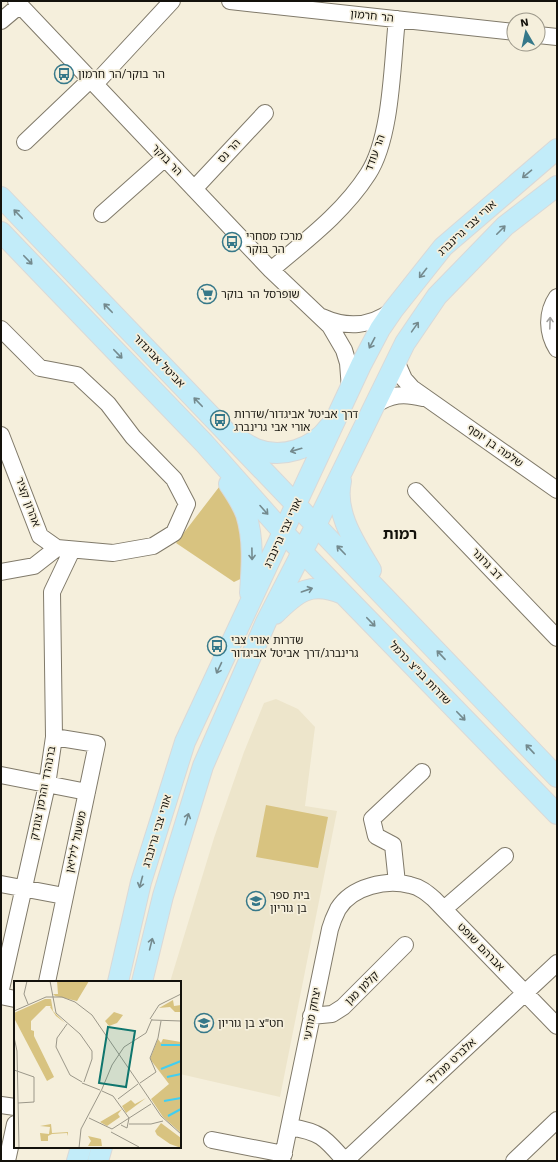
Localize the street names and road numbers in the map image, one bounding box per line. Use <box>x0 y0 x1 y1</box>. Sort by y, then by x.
street label: הר חרמון <box>350 7 394 25</box>
street label: הר עודד <box>362 133 388 173</box>
street label: הר נס <box>215 136 243 166</box>
street label: הר בוקר <box>149 142 185 178</box>
street label: אורי צבי גרינברג <box>435 198 499 258</box>
street label: אביטל אביגדור <box>131 332 187 390</box>
street label: שלמה בן יוסף <box>464 422 526 470</box>
street label: אהרון קציר <box>13 475 43 529</box>
street label: אורי צבי גרינברג <box>261 496 305 570</box>
street label: דב גרונר <box>469 546 505 582</box>
street label: שדרות בנ"צ כרמל <box>386 639 454 707</box>
street label: ברנהרד והרמן צונדק <box>28 745 58 841</box>
street label: אורי צבי גרינברג <box>140 793 174 869</box>
street label: משעול ליליאן <box>63 810 89 874</box>
street label: אברהם שופט <box>455 920 507 974</box>
street label: קלמן מגן <box>342 968 382 1008</box>
street label: יצחק מודעי <box>301 986 323 1042</box>
street label: אלברט מנדלר <box>423 1036 479 1088</box>

